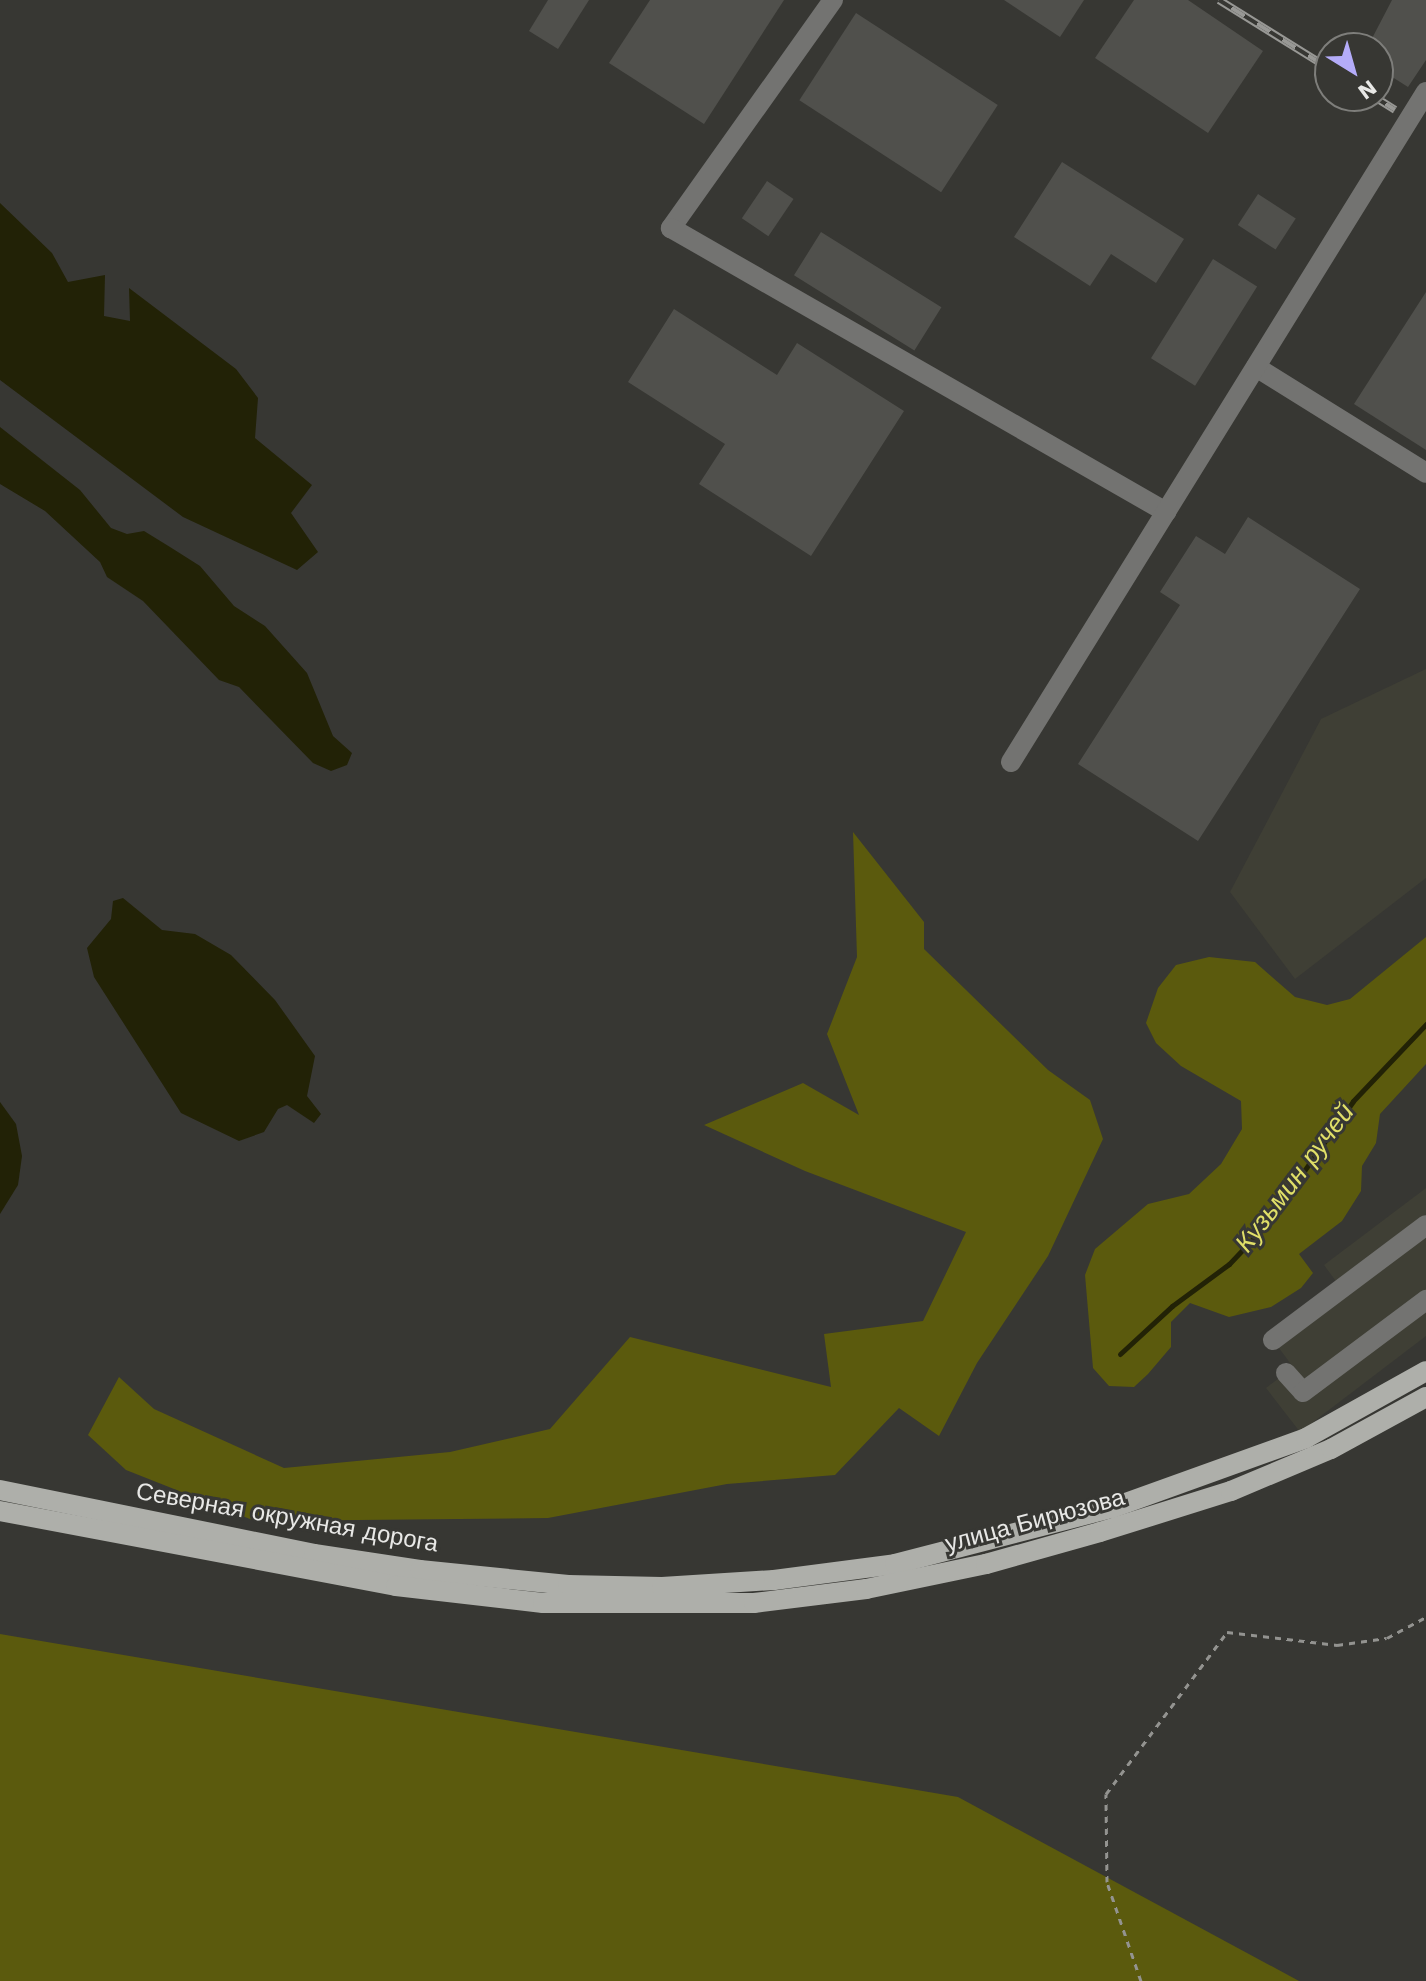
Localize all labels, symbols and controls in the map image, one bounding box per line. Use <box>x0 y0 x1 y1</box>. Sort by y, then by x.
north arrow <box>1314 32 1394 112</box>
text: N <box>1354 75 1382 105</box>
water label: Кузьмин ручей <box>1229 1097 1361 1259</box>
street label: Северная окружная дорога <box>134 1477 440 1559</box>
street label: улица Бирюзова <box>942 1483 1128 1559</box>

